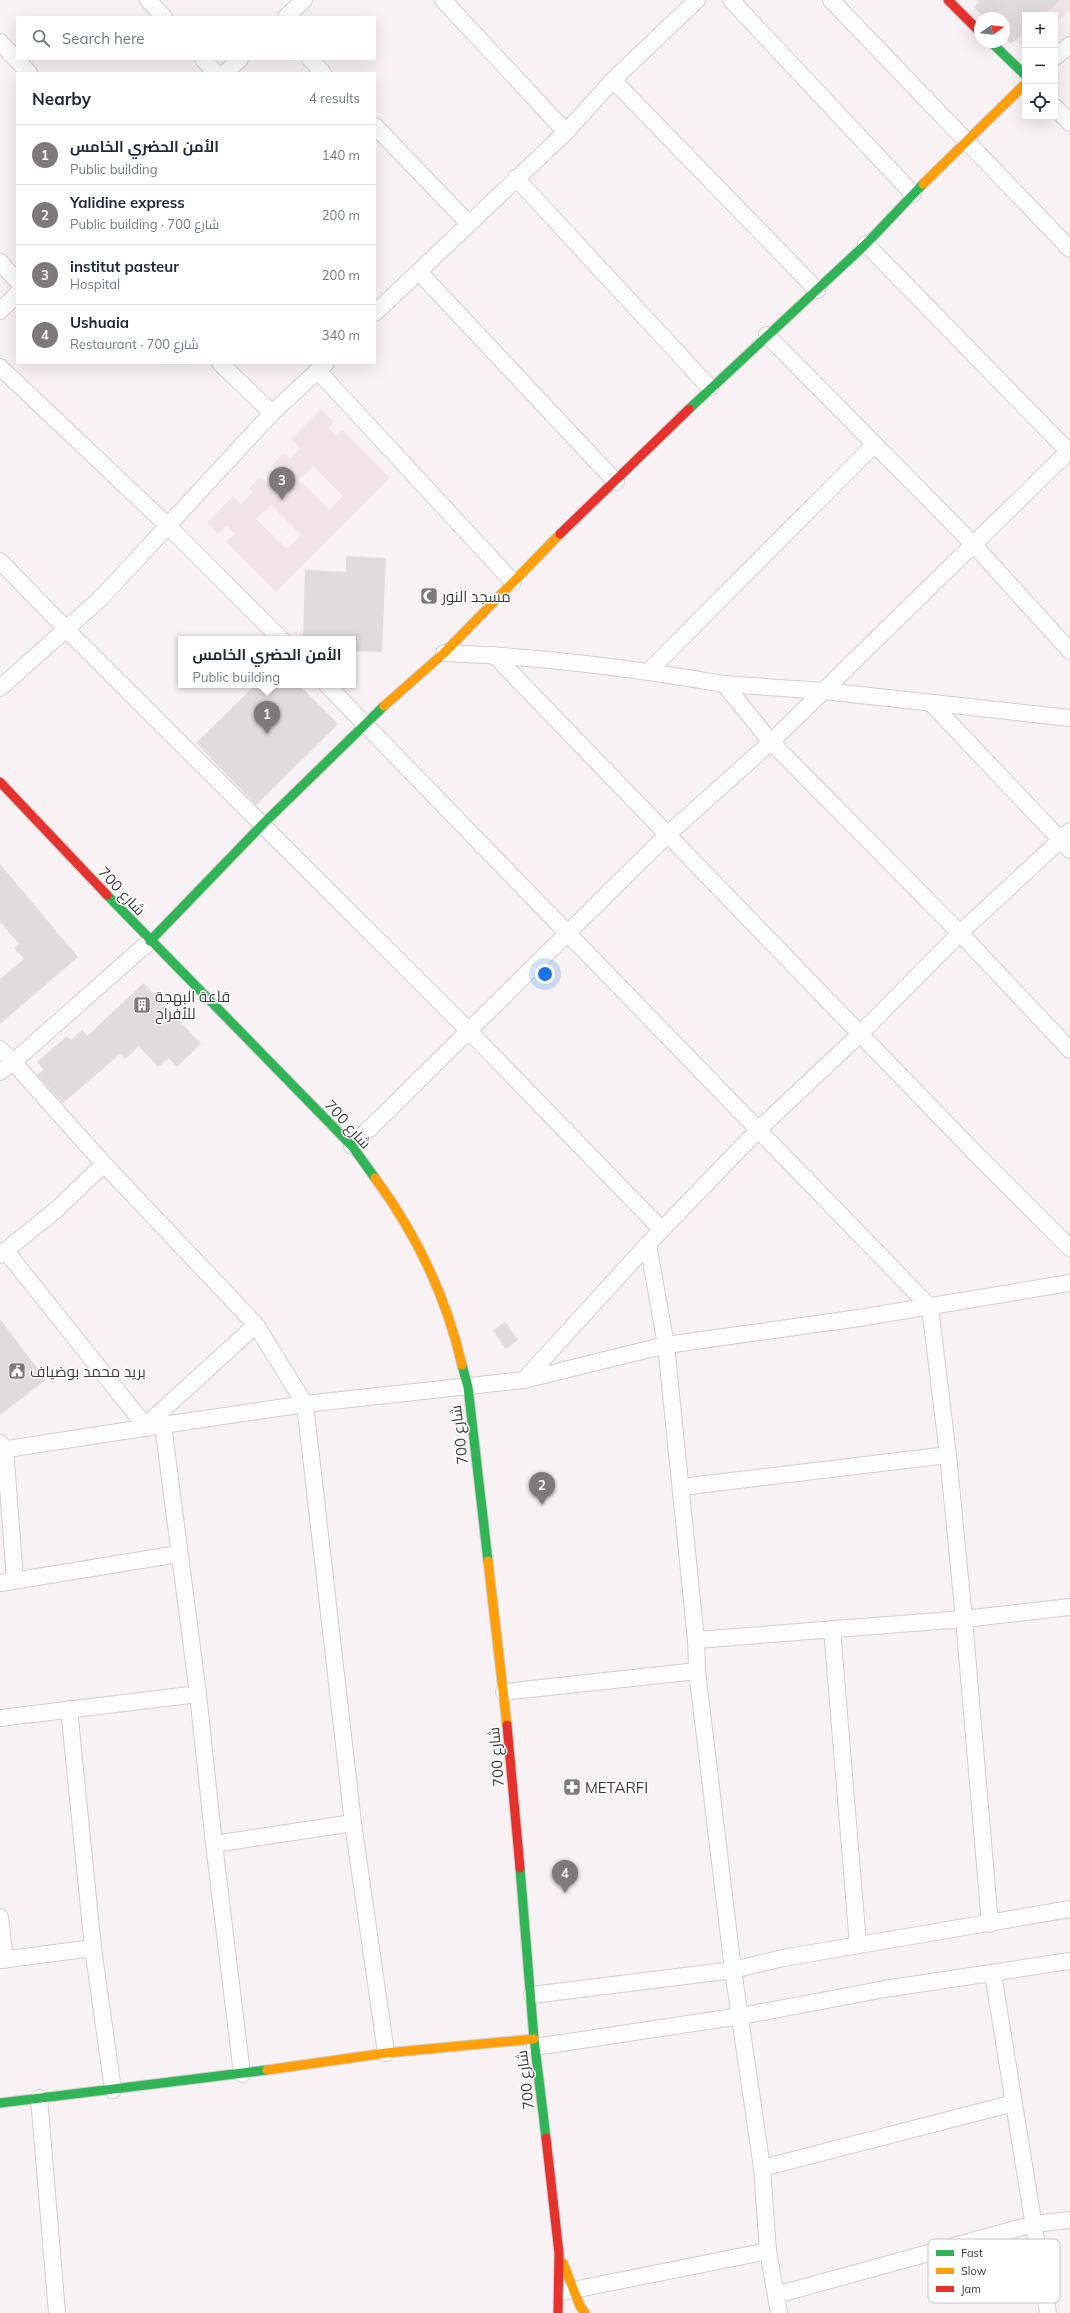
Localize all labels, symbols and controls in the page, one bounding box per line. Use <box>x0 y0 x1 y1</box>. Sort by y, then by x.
north arrow <box>974 12 1010 48</box>
map controls <box>1022 12 1058 120</box>
button: + <box>1022 12 1058 48</box>
search box <box>16 16 376 60</box>
icon: search <box>30 27 52 49</box>
text: Search here <box>62 29 144 48</box>
button: − <box>1022 48 1058 84</box>
button: locate <box>1022 84 1058 120</box>
text: Nearby <box>32 88 91 109</box>
text: 4 results <box>309 90 360 106</box>
text: الأمن الحضري الخامس <box>70 137 219 156</box>
text: 1 <box>41 147 49 163</box>
text: 140 m <box>322 147 360 163</box>
text: Public building <box>70 161 158 177</box>
text: Yalidine express <box>70 193 185 212</box>
text: 2 <box>41 207 49 223</box>
text: 200 m <box>322 207 360 223</box>
text: Public building · شارع 700 <box>70 216 219 232</box>
text: institut pasteur <box>70 257 179 276</box>
text: 3 <box>41 267 49 283</box>
text: 200 m <box>322 267 360 283</box>
text: Hospital <box>70 276 120 292</box>
text: Ushuaia <box>70 313 129 332</box>
text: 4 <box>41 327 49 343</box>
text: 340 m <box>322 327 360 343</box>
text: Restaurant · شارع 700 <box>70 336 199 352</box>
pin: 3 <box>269 467 295 500</box>
mosque icon: مسجد النور <box>419 586 439 606</box>
place label: مسجد النور <box>441 587 511 606</box>
popup <box>178 636 356 688</box>
text: الأمن الحضري الخامس <box>193 645 341 664</box>
text: Public building <box>193 669 280 685</box>
pin: 1 <box>254 701 280 734</box>
street label: شارع 700 <box>93 863 149 921</box>
your location <box>535 964 555 984</box>
place label: قاعة البهجة للأفراح <box>155 987 230 1025</box>
building icon: قاعة البهجة للأفراح <box>132 995 152 1015</box>
street label: شارع 700 <box>319 1095 375 1154</box>
public building icon: بريد محمد بوضياف <box>7 1361 27 1381</box>
place label: بريد محمد بوضياف <box>30 1362 146 1381</box>
street label: شارع 700 <box>446 1404 474 1466</box>
pin: 2 <box>529 1472 555 1505</box>
street label: شارع 700 <box>484 1726 510 1788</box>
pharmacy icon: METARFI <box>562 1777 582 1797</box>
place label: METARFI <box>585 1778 648 1797</box>
pin: 4 <box>552 1860 578 1893</box>
street label: شارع 700 <box>512 2049 540 2111</box>
legend <box>928 2239 1060 2303</box>
text: Fast <box>961 2246 983 2260</box>
text: Slow <box>961 2264 987 2278</box>
text: Jam <box>961 2282 981 2296</box>

